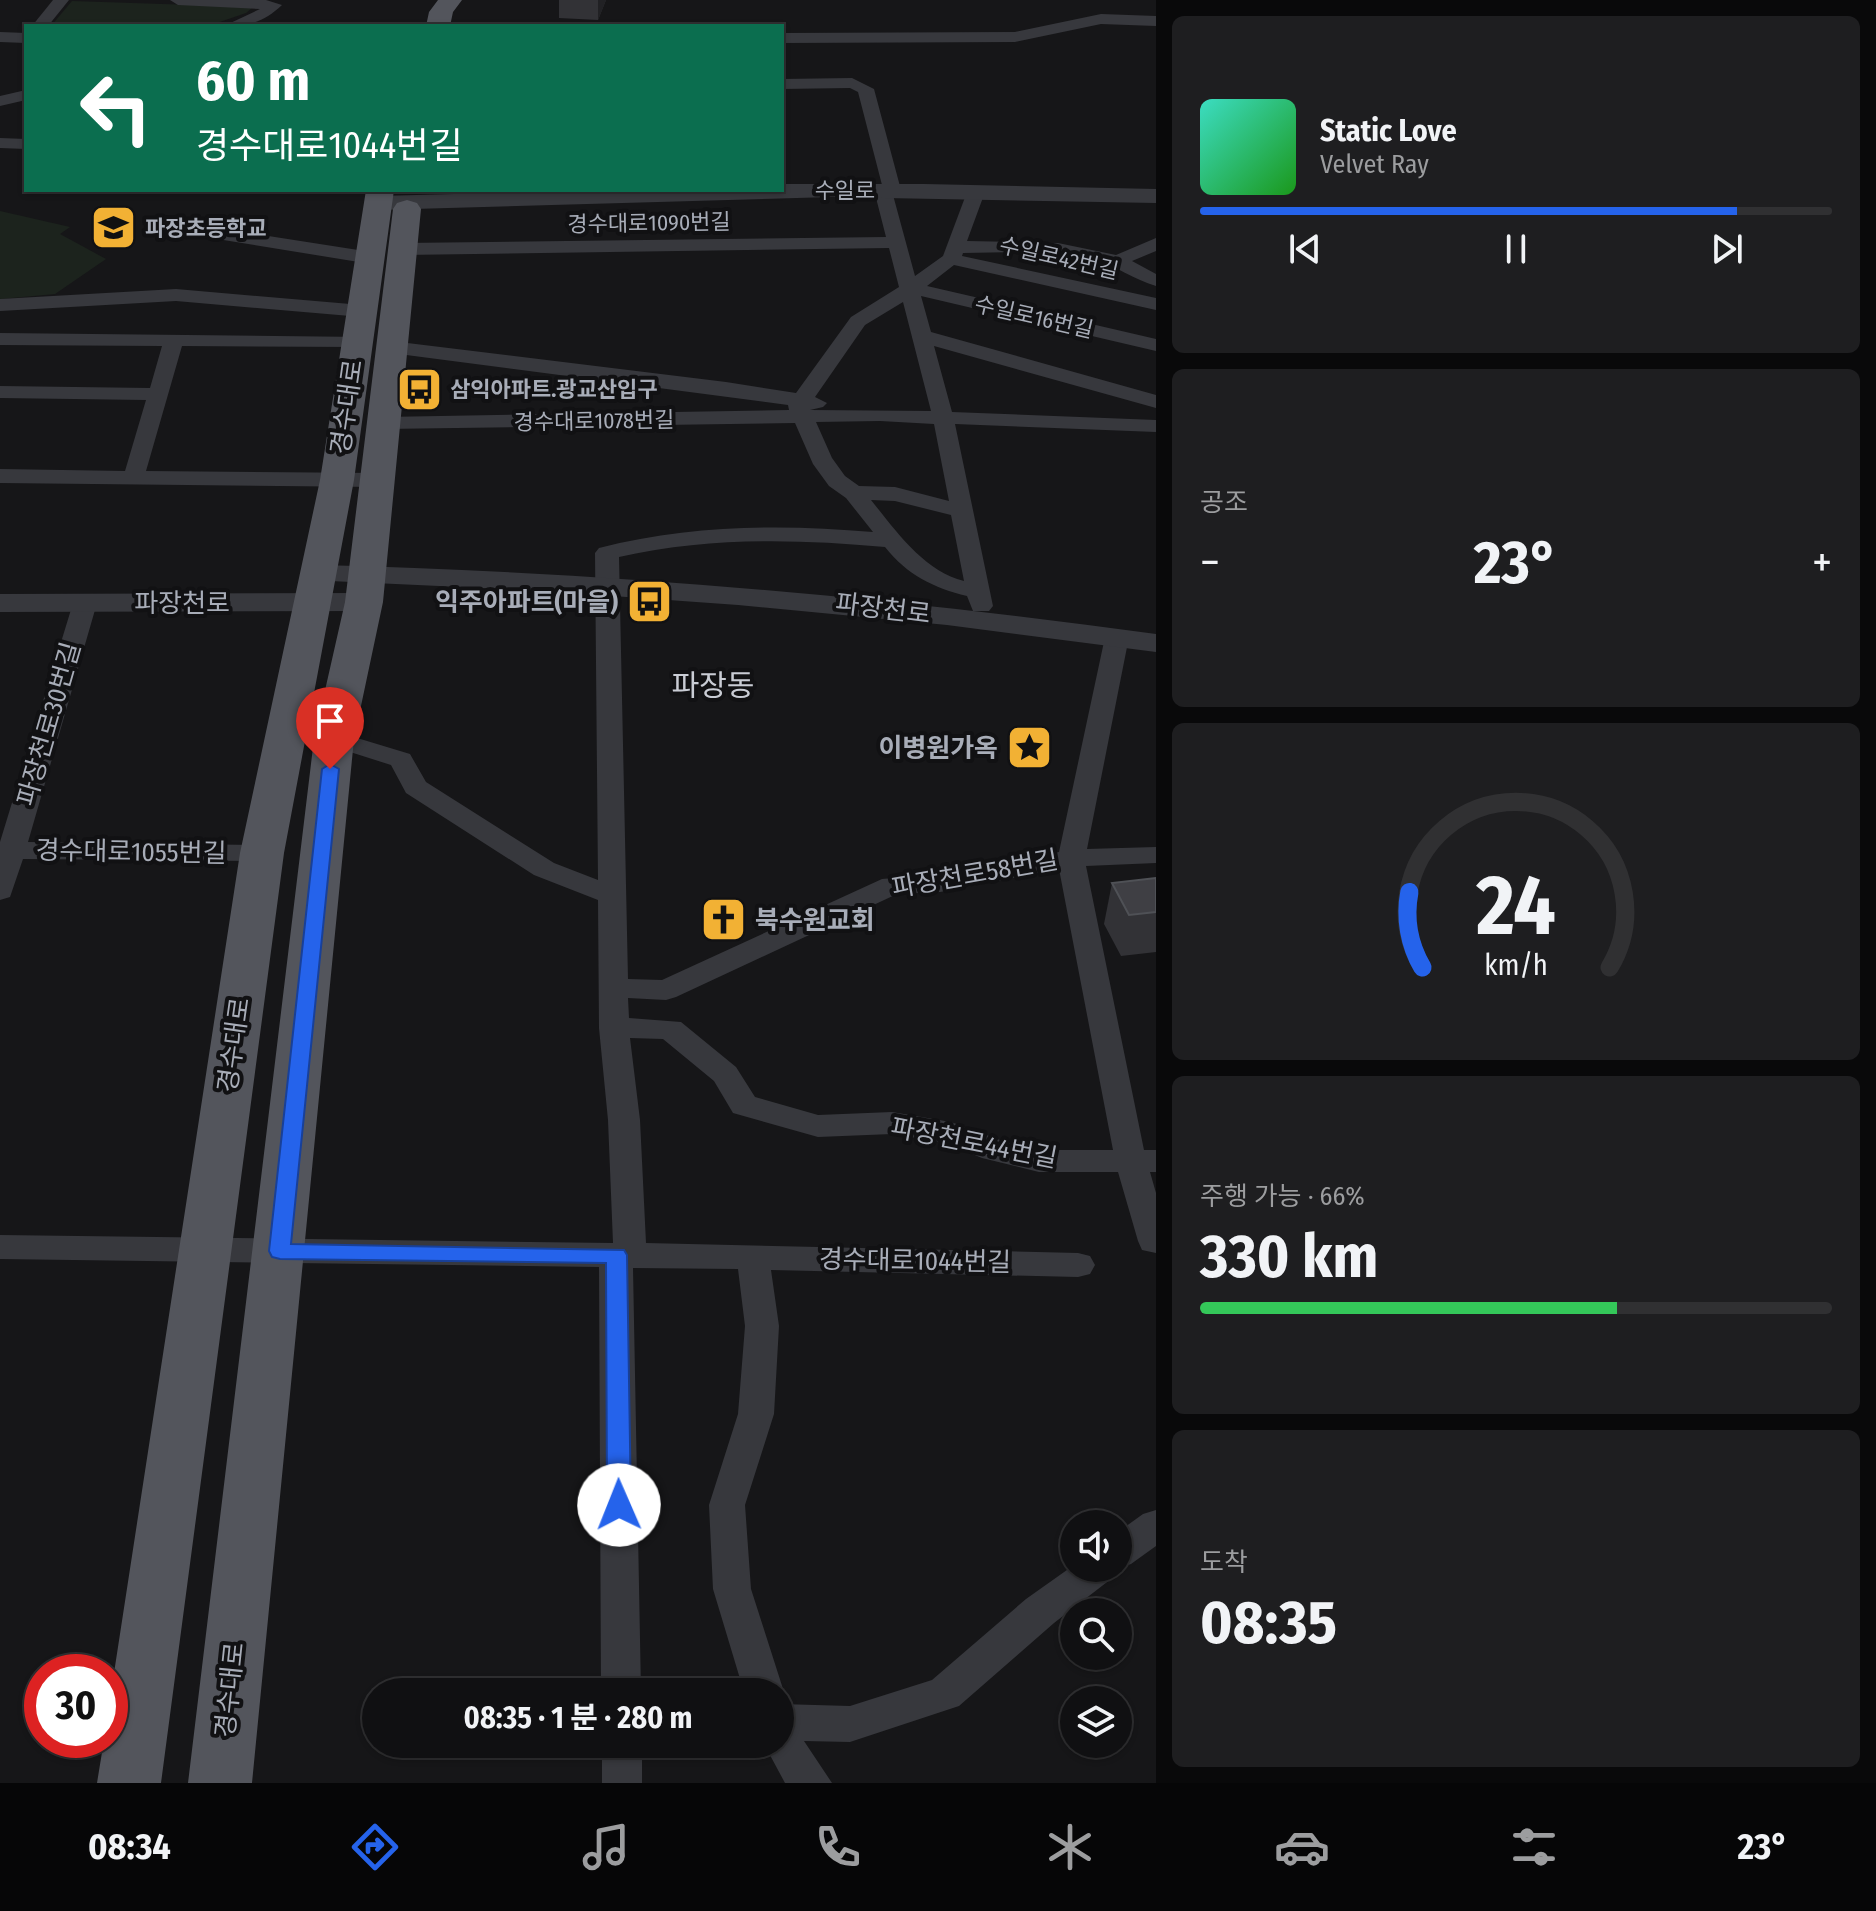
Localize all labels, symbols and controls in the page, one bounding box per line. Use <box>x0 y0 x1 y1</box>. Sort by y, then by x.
text: 60 m <box>196 48 310 115</box>
icon: left <box>64 56 168 160</box>
text: Static Love <box>1320 113 1457 149</box>
text: 경수대로1044번길 <box>196 124 462 168</box>
text: Velvet Ray <box>1320 149 1429 180</box>
street label: 수일로 <box>815 177 875 204</box>
school or university icon: 파장초등학교 <box>90 204 138 252</box>
street label: 경수대로1090번길 <box>567 208 731 238</box>
place label: 파장초등학교 <box>145 215 266 242</box>
icon: previous <box>1283 227 1327 271</box>
icon: pause <box>1494 227 1538 271</box>
icon: next <box>1705 227 1749 271</box>
street label: 수일로42번길 <box>997 231 1121 285</box>
street label: 수일로16번길 <box>972 290 1096 344</box>
street label: 경수대로 <box>325 357 369 457</box>
bus stop icon: 삼익아파트.광교산입구 <box>395 365 443 413</box>
place label: 삼익아파트.광교산입구 <box>450 376 657 403</box>
street label: 경수대로1078번길 <box>513 406 675 436</box>
text: 공조 <box>1200 487 1248 518</box>
text: 23° <box>1474 527 1558 599</box>
text: − <box>1200 536 1220 589</box>
text: + <box>1812 536 1832 589</box>
bus stop icon: 익주아파트(마을) <box>625 578 673 626</box>
place label: 익주아파트(마을) <box>435 587 618 618</box>
street label: 파장천로 <box>134 588 230 619</box>
street label: 파장천로 <box>834 588 932 630</box>
street label: 파장천로30번길 <box>11 639 87 809</box>
district label: 파장동 <box>672 668 754 704</box>
pin <box>296 687 364 769</box>
icon: arrive <box>308 699 352 743</box>
place icon: 이병원가옥 <box>1005 724 1053 772</box>
place label: 이병원가옥 <box>878 733 998 764</box>
street label: 경수대로1055번길 <box>35 835 227 869</box>
street label: 파장천로58번길 <box>889 844 1061 904</box>
text: 24 <box>1475 855 1556 955</box>
church icon: 북수원교회 <box>700 896 748 944</box>
place label: 북수원교회 <box>755 905 875 936</box>
text: km/h <box>1484 948 1548 983</box>
street label: 경수대로 <box>212 995 256 1095</box>
street label: 파장천로44번길 <box>888 1112 1060 1174</box>
text: 주행 가능 · 66% <box>1200 1181 1365 1212</box>
text: 330 km <box>1200 1221 1378 1293</box>
street label: 경수대로1044번길 <box>819 1244 1011 1278</box>
position arrow <box>577 1463 661 1547</box>
map controls <box>1060 1510 1132 1758</box>
button: sound <box>1060 1510 1132 1582</box>
text: 도착 <box>1200 1547 1248 1578</box>
text: 08:35 <box>1200 1587 1337 1659</box>
button: search <box>1060 1598 1132 1670</box>
street label: 경수대로 <box>210 1641 250 1739</box>
speed limit sign: 30 <box>24 1654 128 1758</box>
button: layers <box>1060 1686 1132 1758</box>
text: 08:35 · 1 분 · 280 m <box>464 1700 692 1736</box>
icon: directions <box>347 1819 403 1875</box>
icon: music <box>578 1819 634 1875</box>
icon: phone <box>810 1819 866 1875</box>
icon: climate <box>1042 1819 1098 1875</box>
icon: car <box>1274 1819 1330 1875</box>
icon: filters <box>1506 1819 1562 1875</box>
text: 08:34 <box>88 1825 171 1869</box>
text: 23° <box>1738 1825 1788 1869</box>

